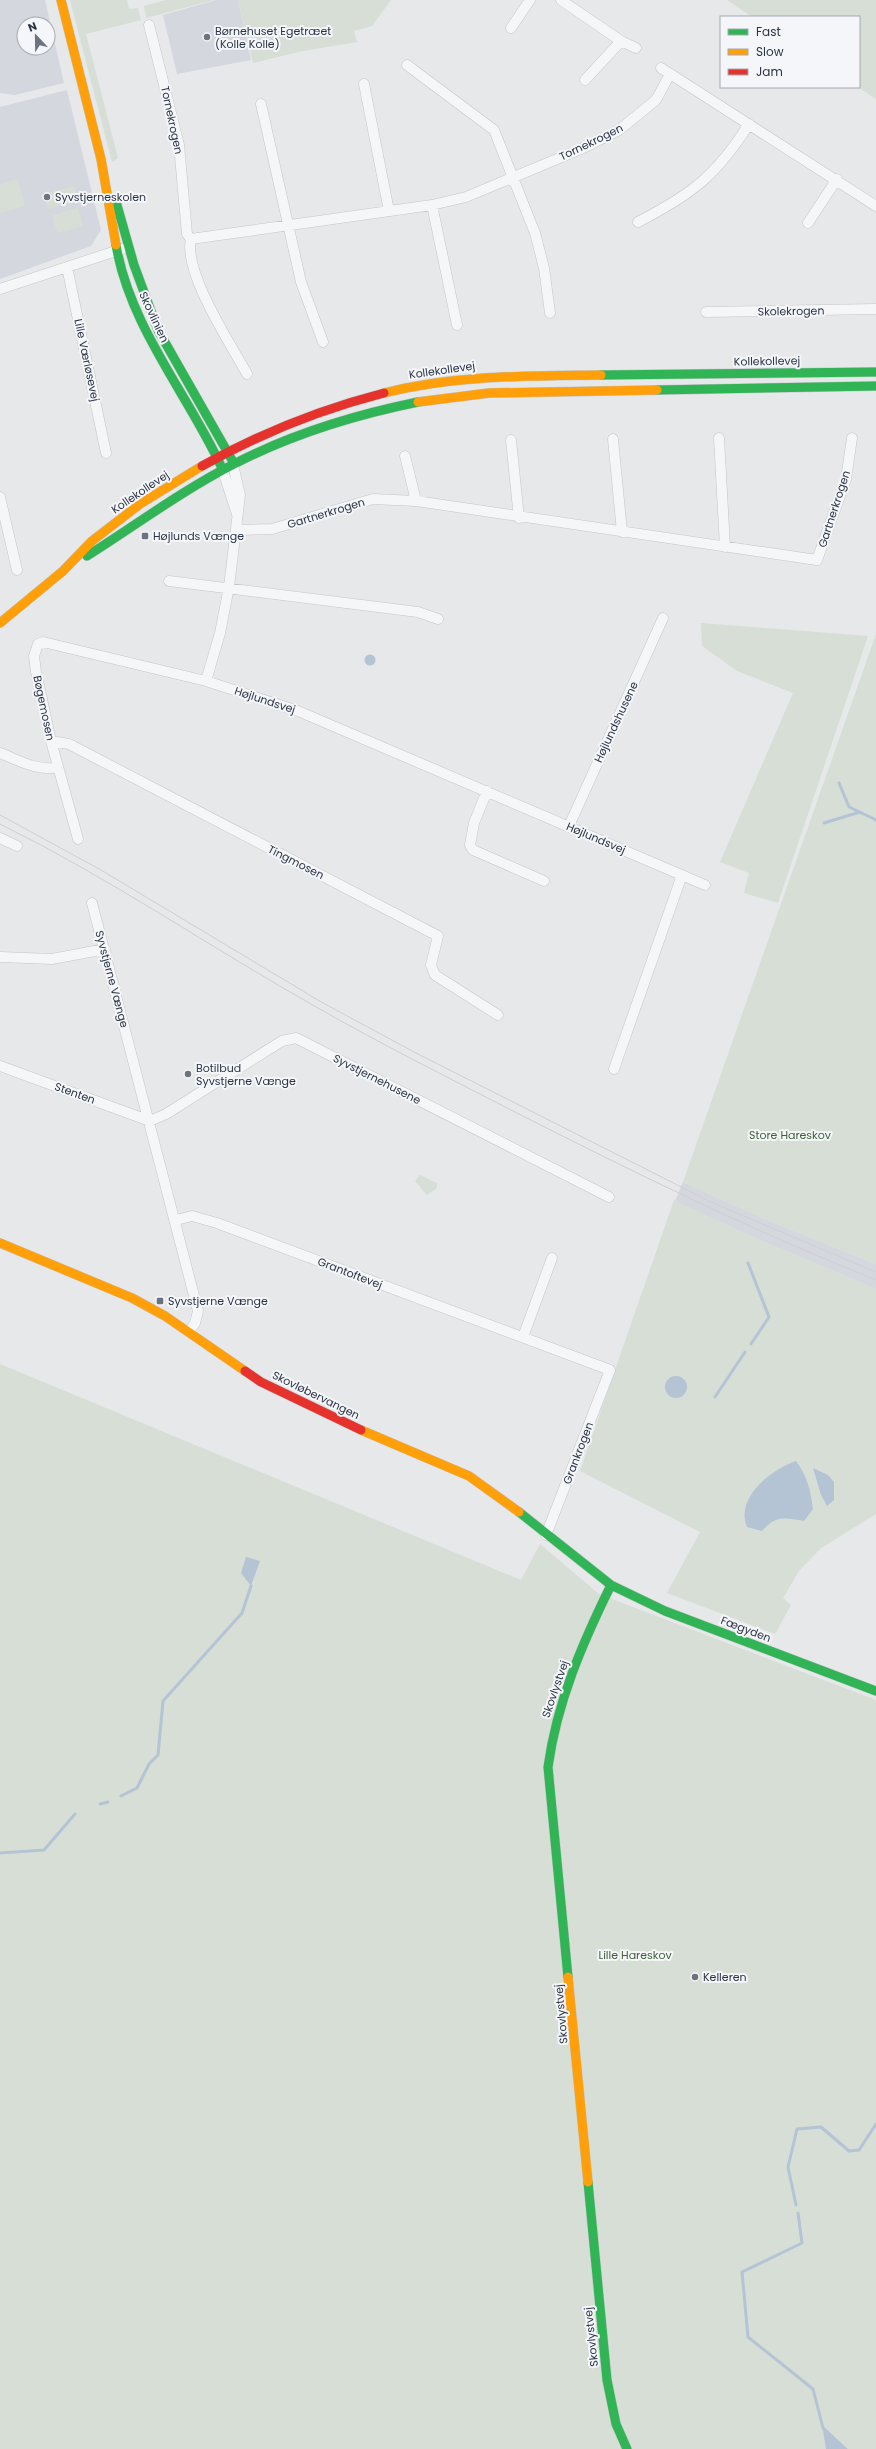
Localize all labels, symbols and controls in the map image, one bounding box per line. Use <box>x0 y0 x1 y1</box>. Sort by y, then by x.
north arrow <box>16 16 56 56</box>
legend <box>720 16 860 88</box>
text: N <box>25 18 39 36</box>
place label: Børnehuset Egetræet (Kolle Kolle) <box>215 23 331 52</box>
text: Fast <box>756 23 781 40</box>
marker: Børnehuset Egetræet (Kolle Kolle) <box>202 32 212 42</box>
text: Slow <box>756 43 784 60</box>
text: Jam <box>756 63 783 80</box>
street label: Tornekrogen <box>157 85 187 155</box>
street label: Tornekrogen <box>556 120 626 164</box>
place label: Syvstjerneskolen <box>55 189 146 205</box>
marker: Syvstjerneskolen <box>42 192 52 202</box>
street label: Skovlinien <box>135 289 173 345</box>
street label: Skolekrogen <box>757 302 825 320</box>
street label: Lille Værløsevej <box>70 317 104 403</box>
street label: Kollekollevej <box>734 352 801 370</box>
street label: Kollekollevej <box>408 357 476 383</box>
street label: Kollekollevej <box>108 467 172 517</box>
street label: Gartnerkrogen <box>814 468 854 550</box>
street label: Gartnerkrogen <box>285 494 367 532</box>
place label: Højlunds Vænge <box>153 528 244 544</box>
marker: Højlunds Vænge <box>140 531 150 541</box>
street label: Bøgemosen <box>29 674 59 742</box>
street label: Højlundshusene <box>590 679 642 765</box>
street label: Højlundsvej <box>233 683 298 717</box>
street label: Højlundsvej <box>564 818 628 858</box>
street label: Tingmosen <box>265 841 327 883</box>
street label: Syvstjerne Vænge <box>91 929 133 1029</box>
street label: Syvstjernehusene <box>330 1050 424 1108</box>
place label: Botilbud Syvstjerne Vænge <box>196 1060 296 1089</box>
marker: Botilbud Syvstjerne Vænge <box>183 1069 193 1079</box>
street label: Stenten <box>52 1078 98 1108</box>
park label: Store Hareskov <box>749 1127 832 1143</box>
street label: Grantoftevej <box>315 1253 385 1293</box>
place label: Syvstjerne Vænge <box>168 1293 268 1309</box>
marker: Syvstjerne Vænge <box>155 1296 165 1306</box>
street label: Skovløbervangen <box>270 1367 362 1423</box>
street label: Grankrogen <box>559 1420 597 1486</box>
street label: Fægyden <box>719 1612 773 1646</box>
street label: Skovlystvej <box>538 1658 572 1720</box>
park label: Lille Hareskov <box>598 1947 672 1963</box>
place label: Kelleren <box>703 1969 747 1985</box>
marker: Kelleren <box>690 1972 700 1982</box>
street label: Skovlystvej <box>550 1983 572 2044</box>
street label: Skovlystvej <box>580 2306 602 2368</box>

